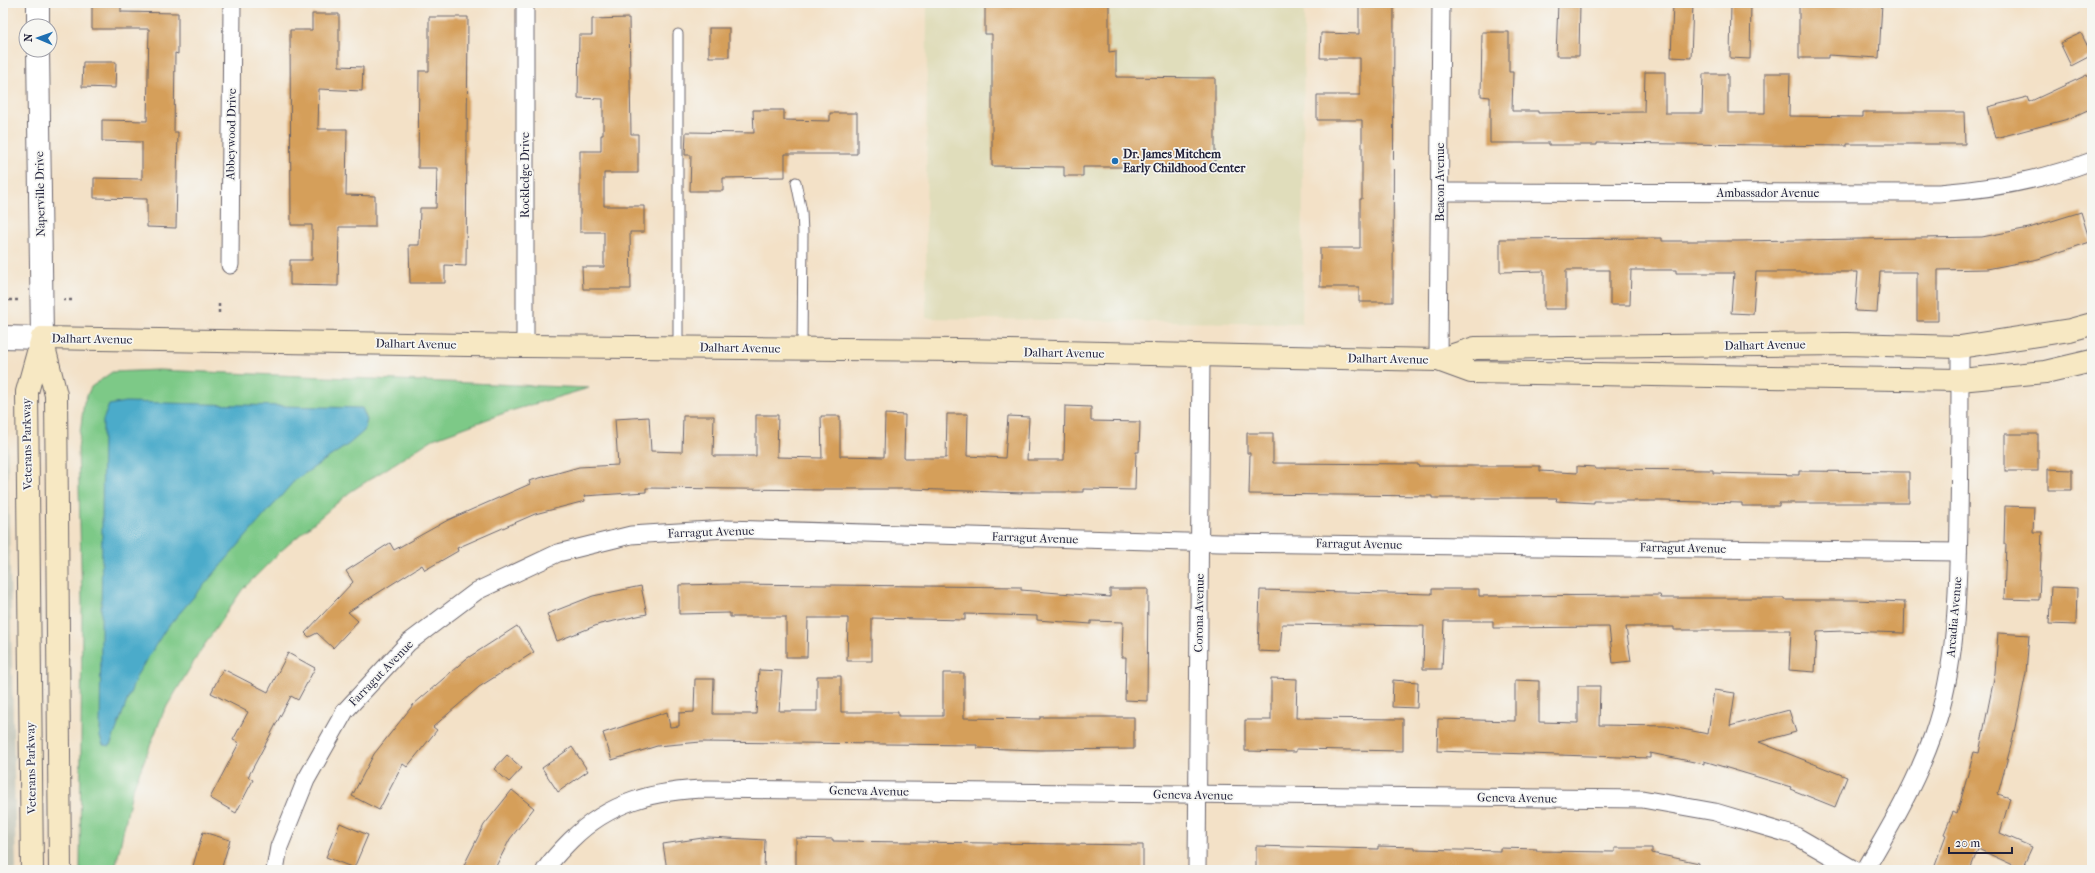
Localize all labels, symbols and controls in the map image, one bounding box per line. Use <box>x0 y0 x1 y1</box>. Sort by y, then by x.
north arrow <box>18 18 58 58</box>
text: N <box>22 33 35 42</box>
street label: Abbeywood Drive <box>223 88 239 181</box>
street label: Rockledge Drive <box>518 132 532 218</box>
street label: Beacon Avenue <box>1433 143 1447 221</box>
place label: Dr. James Mitchem Early Childhood Center <box>1123 147 1246 176</box>
street label: Naperville Drive <box>32 151 48 237</box>
marker: Dr. James Mitchem Early Childhood Center <box>1110 156 1120 166</box>
street label: Ambassador Avenue <box>1716 186 1820 200</box>
street label: Dalhart Avenue <box>51 331 133 347</box>
street label: Dalhart Avenue <box>375 336 457 352</box>
street label: Dalhart Avenue <box>1724 337 1806 353</box>
street label: Dalhart Avenue <box>699 340 781 356</box>
street label: Dalhart Avenue <box>1023 345 1105 361</box>
street label: Dalhart Avenue <box>1347 351 1429 367</box>
street label: Veterans Parkway <box>19 397 35 491</box>
street label: Farragut Avenue <box>667 523 755 541</box>
street label: Farragut Avenue <box>991 529 1079 547</box>
street label: Farragut Avenue <box>1316 536 1402 552</box>
street label: Farragut Avenue <box>1640 540 1726 556</box>
street label: Corona Avenue <box>1191 573 1207 653</box>
street label: Arcadia Avenue <box>1943 576 1964 659</box>
street label: Farragut Avenue <box>346 637 416 709</box>
street label: Veterans Parkway <box>23 721 39 815</box>
street label: Geneva Avenue <box>829 783 909 799</box>
street label: Geneva Avenue <box>1153 787 1233 803</box>
street label: Geneva Avenue <box>1477 790 1557 806</box>
scale bar <box>1949 829 2012 855</box>
text: 20 m <box>1955 836 1980 850</box>

